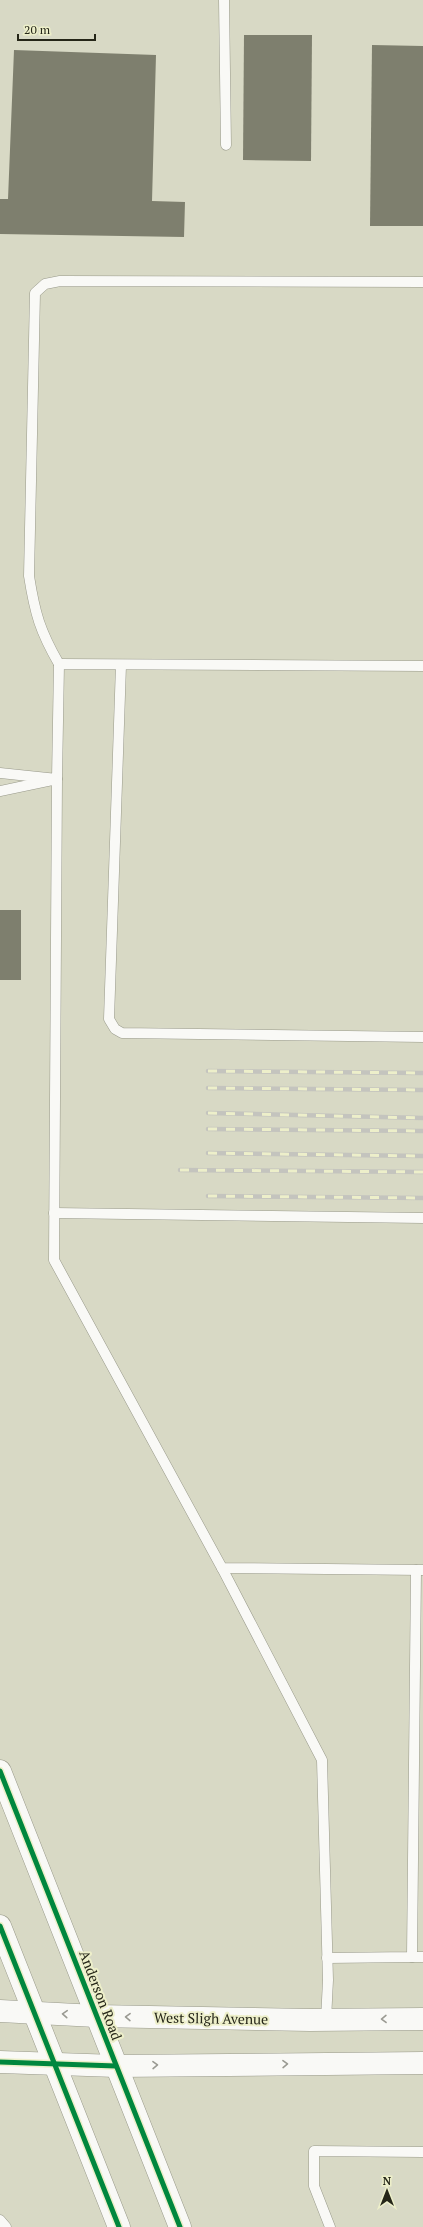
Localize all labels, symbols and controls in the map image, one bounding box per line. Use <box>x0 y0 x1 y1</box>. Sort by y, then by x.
scale bar <box>18 16 95 42</box>
text: 20 m <box>24 22 51 37</box>
street label: Anderson Road <box>75 1947 127 2043</box>
street label: West Sligh Avenue <box>154 2008 268 2028</box>
one-way arrow <box>62 2010 68 2019</box>
one-way arrow <box>125 2013 131 2021</box>
one-way arrow <box>381 2015 387 2023</box>
one-way arrow <box>282 2060 288 2068</box>
one-way arrow <box>152 2061 158 2069</box>
north arrow <box>367 2171 407 2211</box>
text: N <box>383 2174 392 2188</box>

